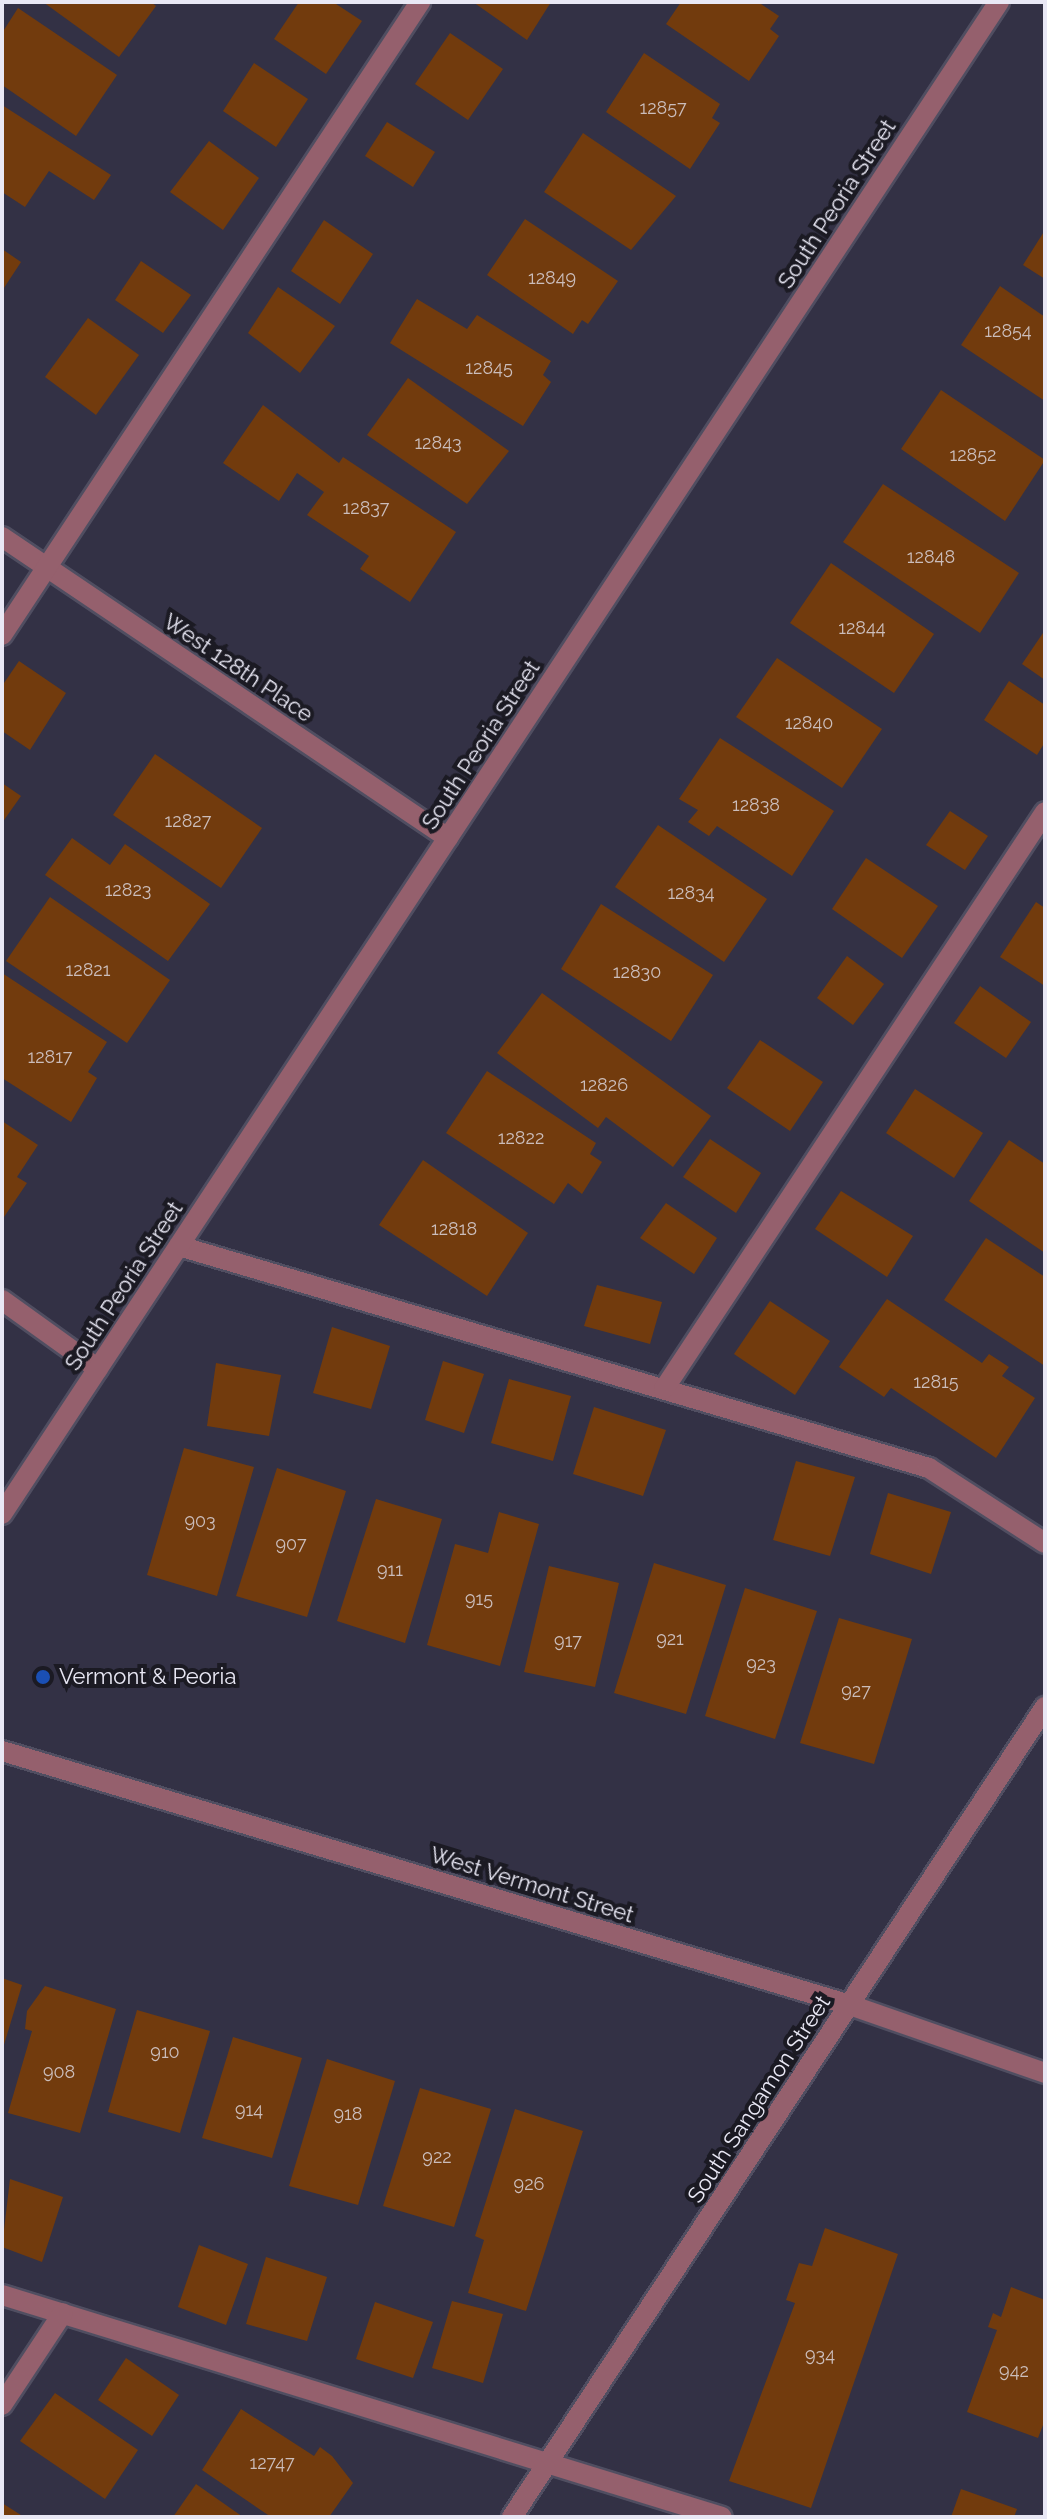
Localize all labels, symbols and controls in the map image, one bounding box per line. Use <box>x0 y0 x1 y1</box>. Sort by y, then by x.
house number: 12857 <box>639 97 687 119</box>
street label: South Peoria Street <box>773 115 901 293</box>
house number: 12849 <box>528 267 576 289</box>
house number: 12854 <box>984 320 1032 342</box>
house number: 12845 <box>465 357 513 379</box>
house number: 12843 <box>414 432 462 454</box>
house number: 12852 <box>950 444 996 466</box>
house number: 12837 <box>343 497 389 519</box>
house number: 12848 <box>907 546 955 568</box>
street label: West 128th Place <box>158 608 318 728</box>
house number: 12844 <box>838 617 886 639</box>
street label: South Peoria Street <box>417 656 545 834</box>
house number: 12840 <box>785 712 833 734</box>
house number: 12838 <box>732 794 780 816</box>
house number: 12827 <box>165 810 211 832</box>
house number: 12823 <box>105 879 151 901</box>
house number: 12834 <box>667 882 715 904</box>
house number: 12821 <box>66 959 110 981</box>
house number: 12830 <box>613 961 661 983</box>
house number: 12817 <box>28 1046 72 1068</box>
house number: 12826 <box>580 1074 628 1096</box>
house number: 12822 <box>498 1127 544 1149</box>
street label: South Peoria Street <box>60 1197 188 1375</box>
house number: 12818 <box>431 1218 477 1240</box>
house number: 12815 <box>913 1371 959 1393</box>
house number: 903 <box>184 1510 216 1532</box>
house number: 907 <box>275 1533 307 1555</box>
house number: 911 <box>377 1559 403 1581</box>
house number: 915 <box>465 1588 493 1610</box>
house number: 921 <box>656 1628 684 1650</box>
house number: 917 <box>554 1630 582 1652</box>
house number: 923 <box>746 1653 776 1675</box>
place label: Vermont & Peoria <box>59 1664 236 1690</box>
marker: Vermont & Peoria <box>34 1668 52 1686</box>
house number: 927 <box>841 1680 871 1702</box>
street label: West Vermont Street <box>427 1841 637 1929</box>
street label: South Sangamon Street <box>682 1990 836 2208</box>
house number: 910 <box>150 2041 180 2063</box>
house number: 908 <box>43 2061 75 2083</box>
house number: 914 <box>235 2099 263 2121</box>
house number: 918 <box>334 2103 362 2125</box>
house number: 922 <box>422 2146 452 2168</box>
house number: 926 <box>514 2173 544 2195</box>
house number: 934 <box>805 2344 835 2366</box>
house number: 942 <box>999 2360 1029 2382</box>
house number: 12747 <box>249 2452 295 2474</box>

